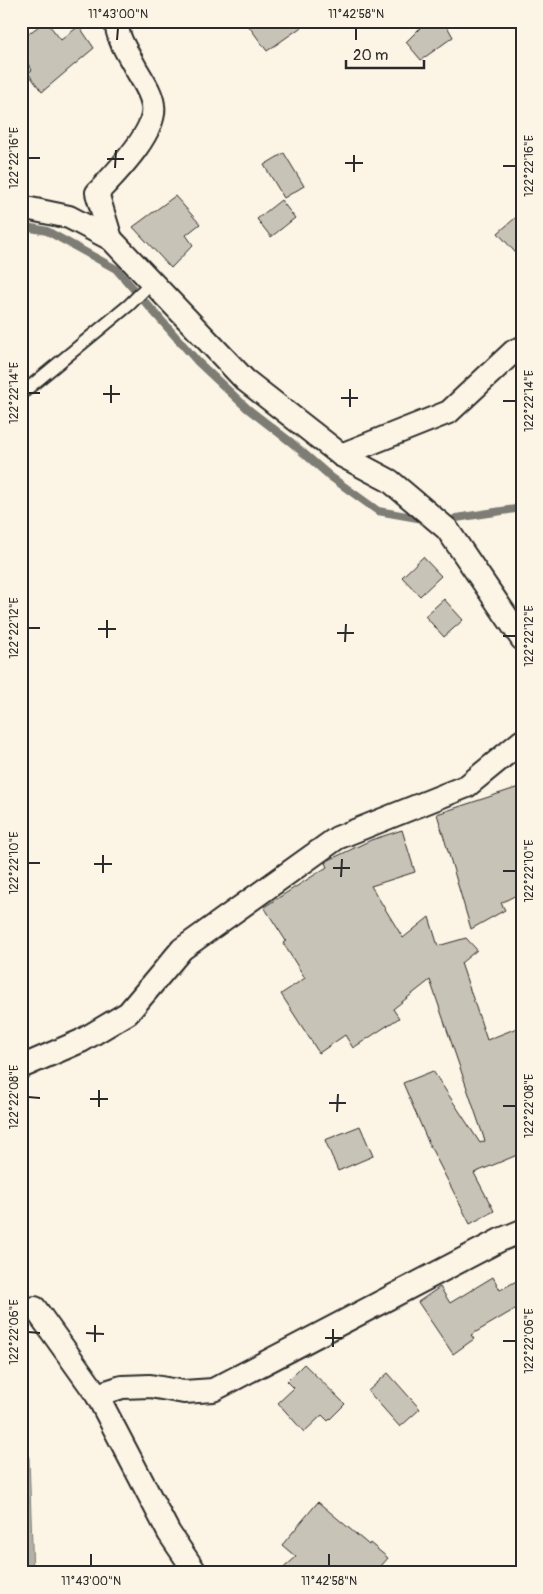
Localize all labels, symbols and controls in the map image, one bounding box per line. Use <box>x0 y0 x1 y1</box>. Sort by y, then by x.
text: 11°43'00"N <box>88 7 148 22</box>
text: 11°42'58"N <box>328 7 384 22</box>
scale bar <box>346 38 423 70</box>
text: 20 m <box>353 46 388 65</box>
text: 122°22'16"E <box>7 127 22 189</box>
text: 122°22'16"E <box>522 135 537 197</box>
text: 122°22'14"E <box>7 362 22 424</box>
text: 122°22'14"E <box>522 370 537 432</box>
text: 122°22'12"E <box>7 597 22 659</box>
text: 122°22'12"E <box>522 605 537 667</box>
text: 122°22'10"E <box>7 831 22 895</box>
text: 122°22'10"E <box>522 839 537 903</box>
text: 122°22'08"E <box>7 1065 22 1129</box>
text: 122°22'08"E <box>522 1074 537 1138</box>
text: 122°22'06"E <box>7 1299 22 1365</box>
text: 122°22'06"E <box>522 1308 537 1374</box>
text: 11°43'00"N <box>61 1574 121 1589</box>
text: 11°42'58"N <box>301 1574 357 1589</box>

